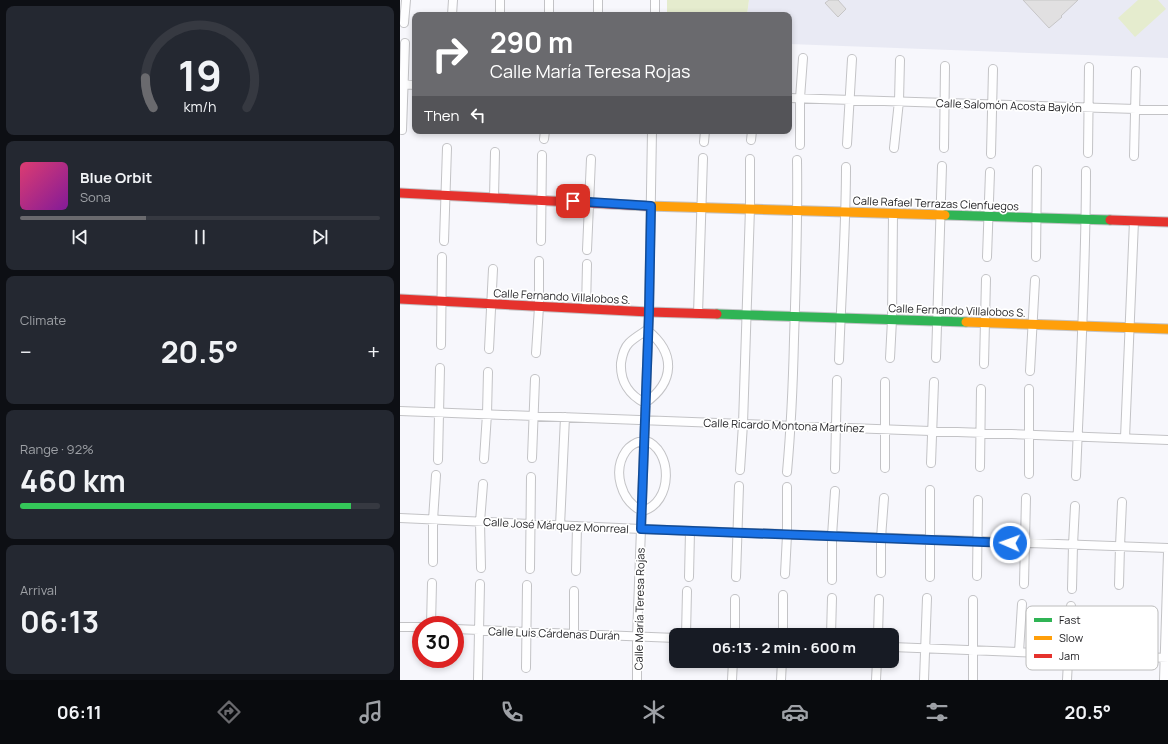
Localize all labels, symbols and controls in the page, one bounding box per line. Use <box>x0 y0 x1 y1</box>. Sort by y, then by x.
text: 290 m <box>490 23 573 61</box>
icon: right <box>424 28 476 80</box>
text: 19 <box>178 47 222 103</box>
text: Calle María Teresa Rojas <box>490 59 690 83</box>
street label: Calle Salomón Acosta Baylón <box>936 95 1082 115</box>
text: km/h <box>183 97 217 116</box>
icon: left <box>467 104 489 126</box>
text: Then <box>424 105 459 126</box>
text: Blue Orbit <box>80 167 152 188</box>
pin <box>556 184 590 218</box>
text: Sona <box>80 188 111 206</box>
icon: arrive <box>562 190 584 212</box>
street label: Calle Rafael Terrazas Cienfuegos <box>853 193 1020 213</box>
icon: previous <box>69 226 91 248</box>
icon: pause <box>189 226 211 248</box>
icon: next <box>309 226 331 248</box>
street label: Calle Fernando Villalobos S. <box>493 285 631 307</box>
street label: Calle Fernando Villalobos S. <box>888 300 1026 320</box>
text: Climate <box>20 311 66 329</box>
text: 20.5° <box>161 331 239 372</box>
text: − <box>20 337 32 367</box>
text: + <box>367 337 380 367</box>
street label: Calle Ricardo Montona Martínez <box>703 415 865 435</box>
text: Range · 92% <box>20 440 94 458</box>
text: 460 km <box>20 460 126 501</box>
street label: Calle José Márquez Monrreal <box>483 514 629 536</box>
position arrow <box>989 522 1031 564</box>
street label: Calle María Teresa Rojas <box>630 547 648 670</box>
text: Arrival <box>20 581 57 599</box>
text: 06:13 <box>20 601 99 642</box>
legend <box>1026 606 1158 670</box>
text: Fast <box>1059 612 1081 627</box>
speed limit sign: 30 <box>412 616 464 668</box>
street label: Calle Luis Cárdenas Durán <box>488 623 620 643</box>
text: Slow <box>1059 630 1084 645</box>
text: 06:13 · 2 min · 600 m <box>712 637 856 658</box>
text: Jam <box>1059 648 1080 663</box>
icon: directions <box>215 698 243 726</box>
icon: music <box>357 698 385 726</box>
icon: phone <box>498 698 526 726</box>
icon: climate <box>640 698 668 726</box>
icon: car <box>781 698 809 726</box>
icon: filters <box>923 698 951 726</box>
text: 06:11 <box>57 700 102 724</box>
text: 20.5° <box>1064 700 1111 724</box>

